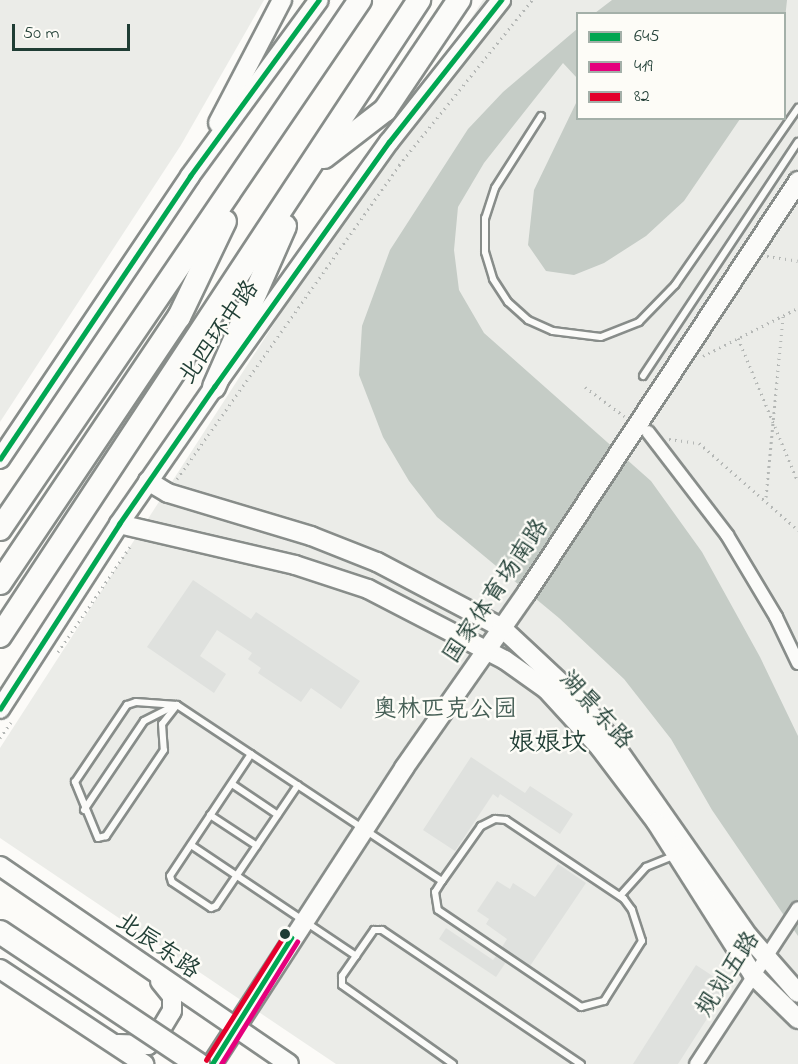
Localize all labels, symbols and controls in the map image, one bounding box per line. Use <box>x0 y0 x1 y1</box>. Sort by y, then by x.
scale bar <box>15 12 134 50</box>
legend <box>576 12 786 120</box>
text: 50 m <box>23 21 60 47</box>
text: 645 <box>634 24 660 50</box>
text: 419 <box>634 54 653 80</box>
text: 82 <box>634 84 650 110</box>
street label: 北四环中路 <box>174 276 266 390</box>
street label: 国家体育场南路 <box>438 514 556 670</box>
street label: 湖景东路 <box>552 666 638 756</box>
park label: 奥林匹克公园 <box>373 697 517 725</box>
district label: 娘娘坟 <box>509 729 587 761</box>
street label: 北辰东路 <box>109 908 205 986</box>
street label: 规划五路 <box>691 927 767 1023</box>
unlabelled marker <box>279 928 291 940</box>

